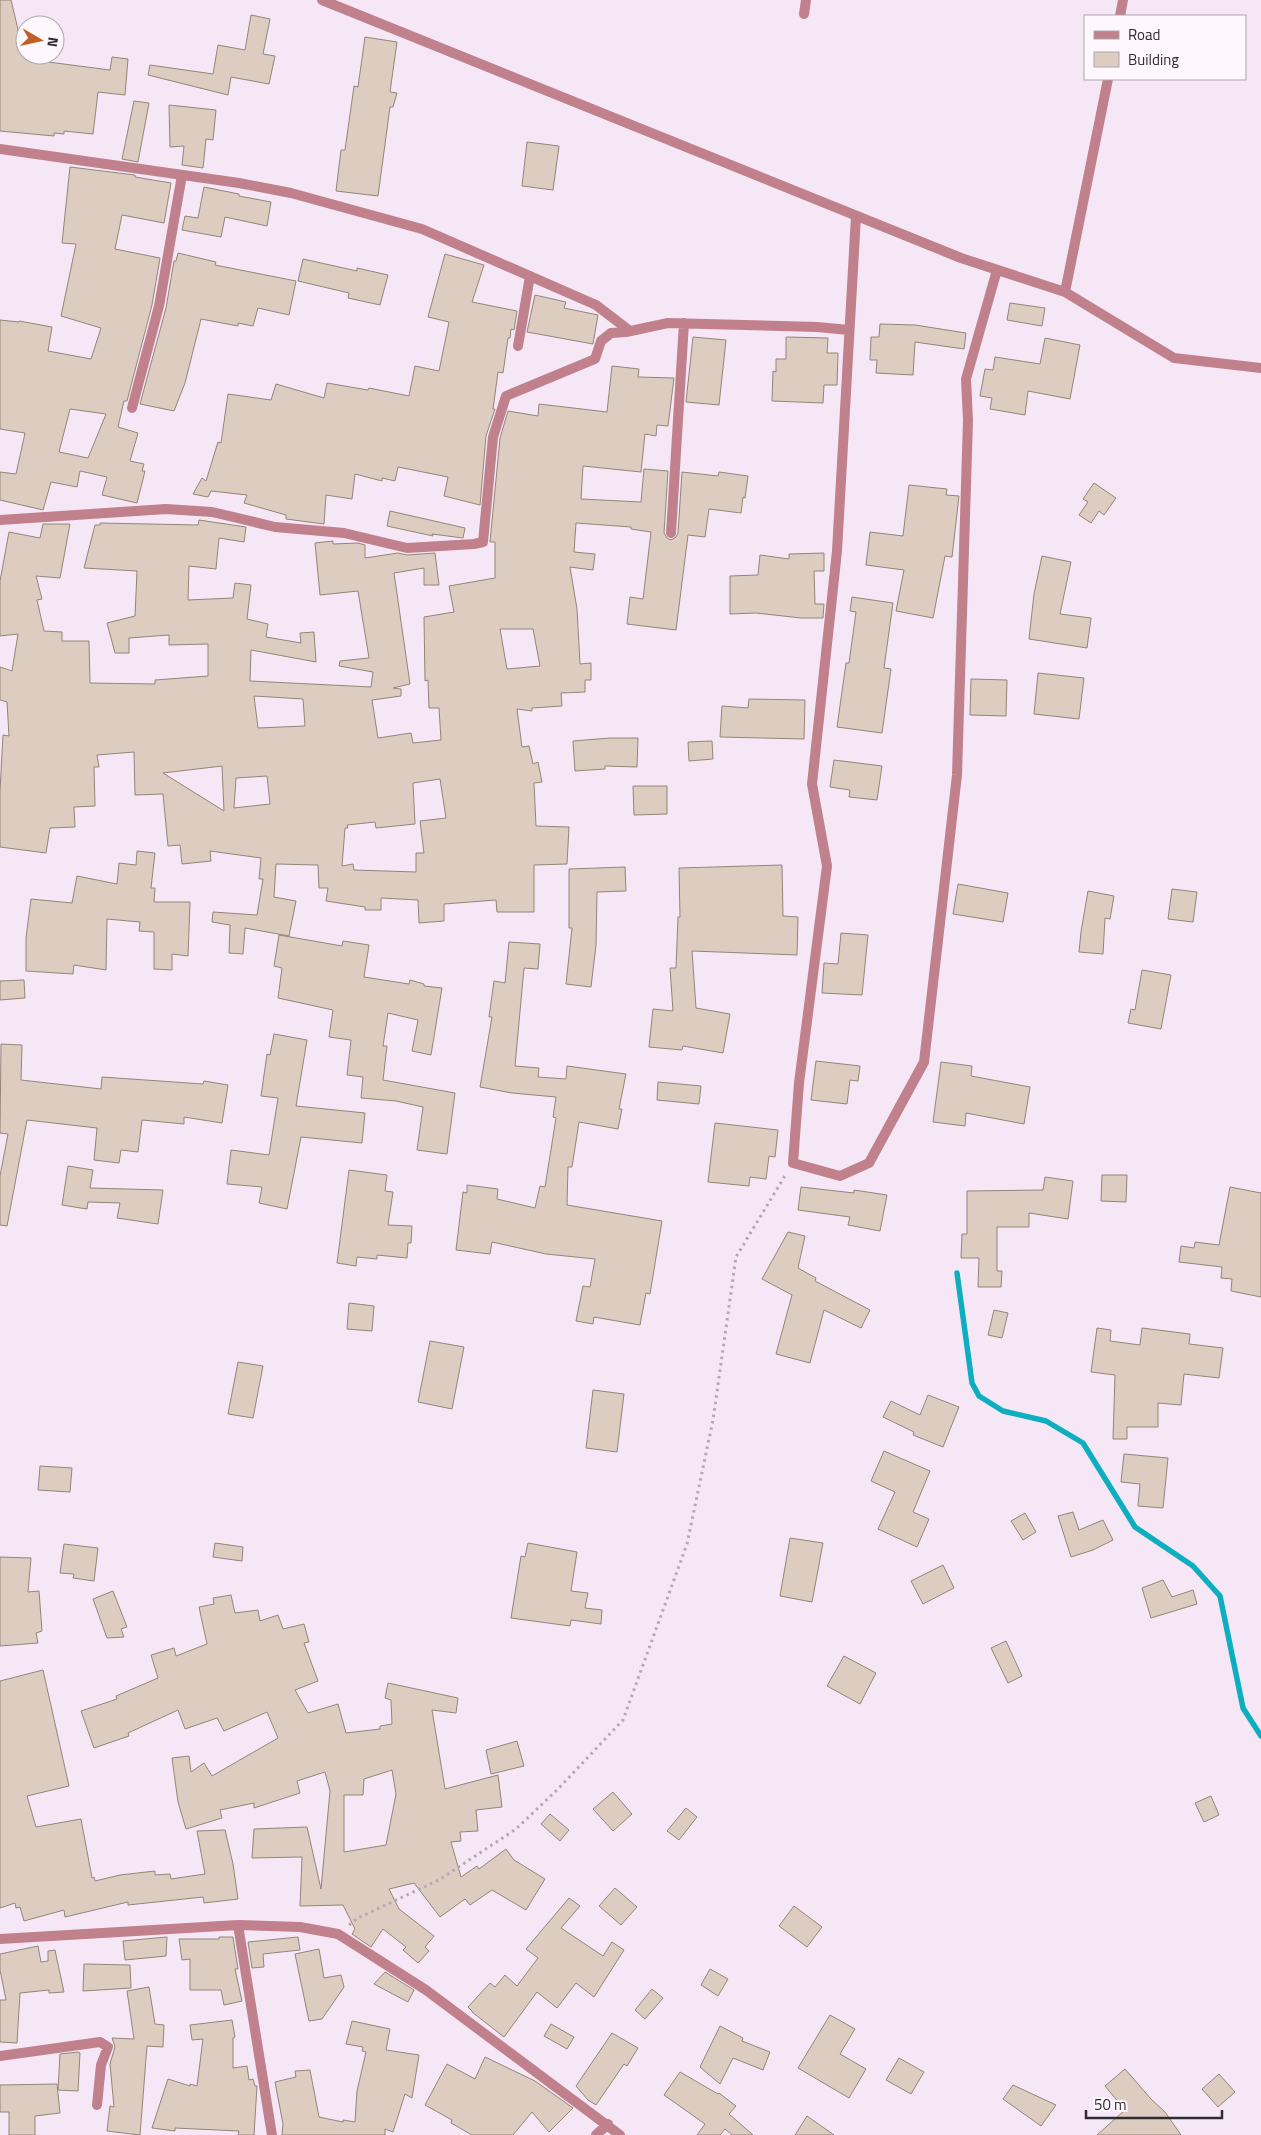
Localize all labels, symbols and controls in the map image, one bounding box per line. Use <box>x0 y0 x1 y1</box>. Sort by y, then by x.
north arrow <box>15 15 65 65</box>
legend <box>1084 15 1246 80</box>
text: Road <box>1128 23 1160 46</box>
text: N <box>42 36 64 49</box>
text: Building <box>1128 48 1179 71</box>
scale bar <box>1086 2088 1222 2120</box>
text: 50 m <box>1094 2093 1127 2116</box>

